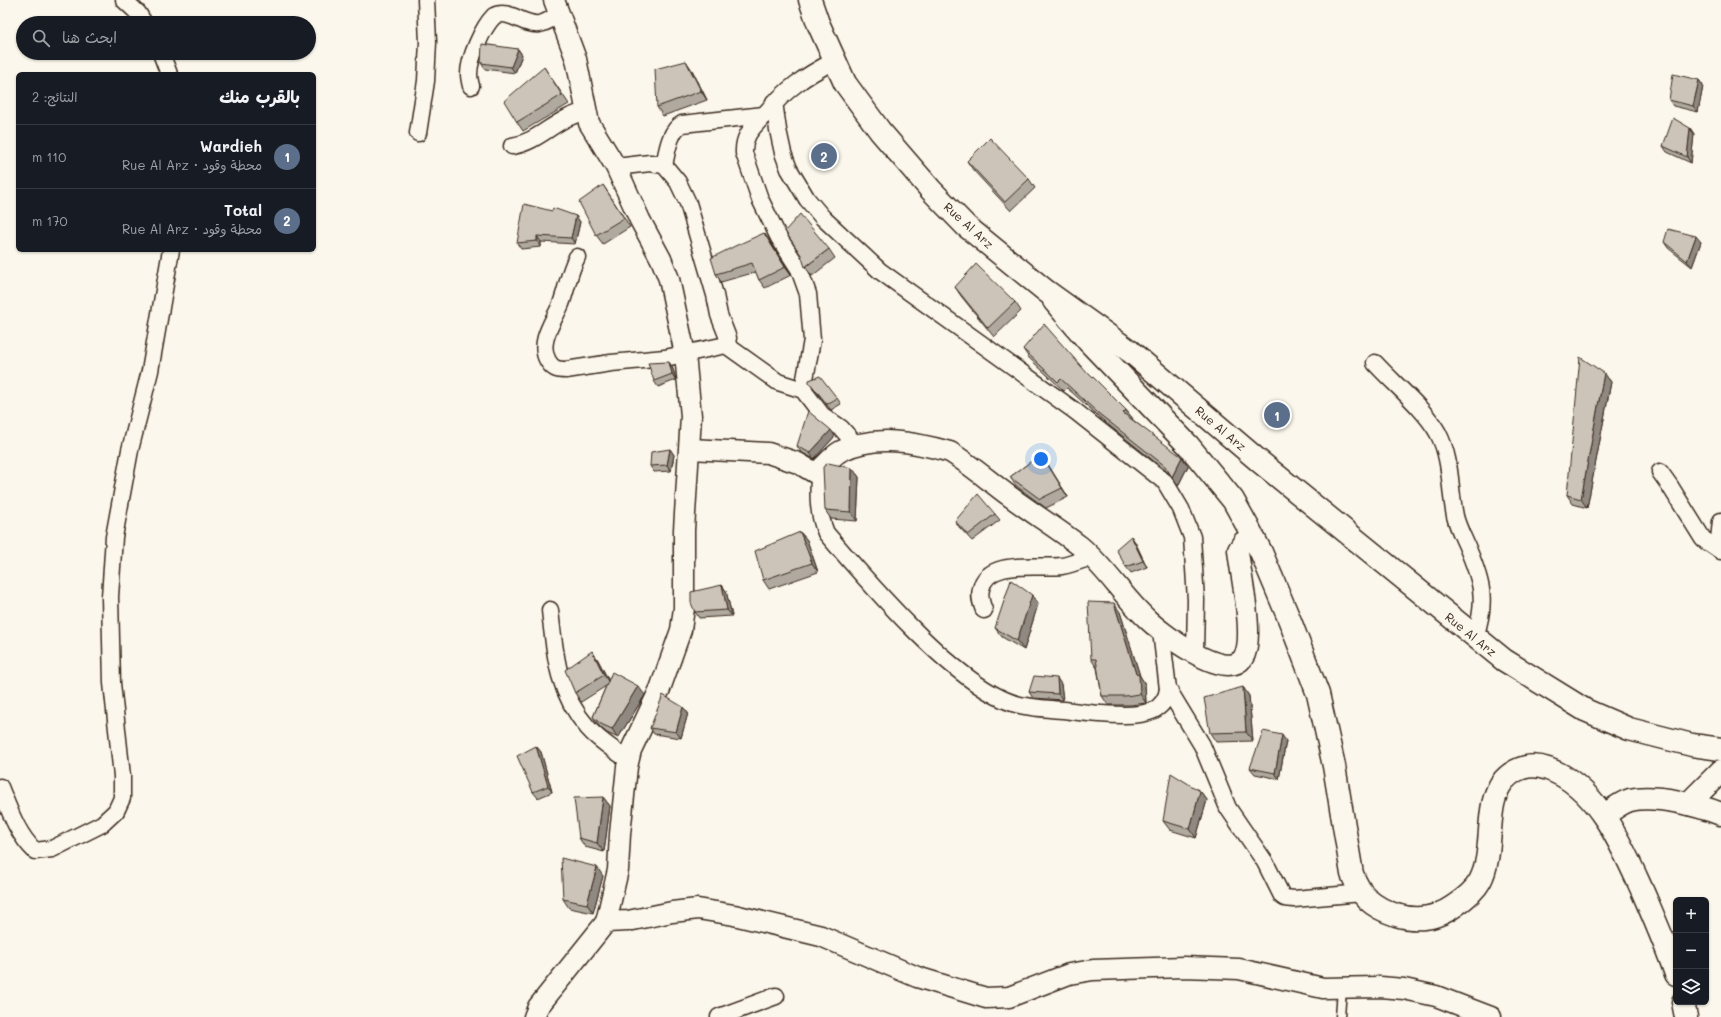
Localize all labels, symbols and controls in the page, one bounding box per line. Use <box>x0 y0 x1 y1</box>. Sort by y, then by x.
search box <box>16 16 316 60</box>
icon: search <box>30 27 52 49</box>
text: ابحث هنا <box>62 27 117 47</box>
text: بالقرب منك <box>219 85 300 107</box>
text: النتائج: 2 <box>32 88 77 105</box>
text: Wardieh <box>200 136 262 156</box>
pin: 2 <box>811 141 837 171</box>
text: 110 m <box>32 148 66 165</box>
text: 1 <box>284 148 290 165</box>
text: محطة وقود · Rue Al Arz <box>122 156 262 173</box>
street label: Rue Al Arz <box>941 198 998 252</box>
text: Total <box>224 200 262 220</box>
text: 170 m <box>32 212 68 229</box>
text: 2 <box>283 212 291 229</box>
text: محطة وقود · Rue Al Arz <box>122 220 262 237</box>
pin: 1 <box>1264 400 1290 430</box>
street label: Rue Al Arz <box>1192 402 1250 454</box>
your location <box>1031 449 1051 469</box>
street label: Rue Al Arz <box>1442 608 1500 660</box>
map controls <box>1673 897 1709 1005</box>
button: + <box>1673 897 1709 933</box>
button: − <box>1673 933 1709 969</box>
button: layers <box>1673 969 1709 1005</box>

